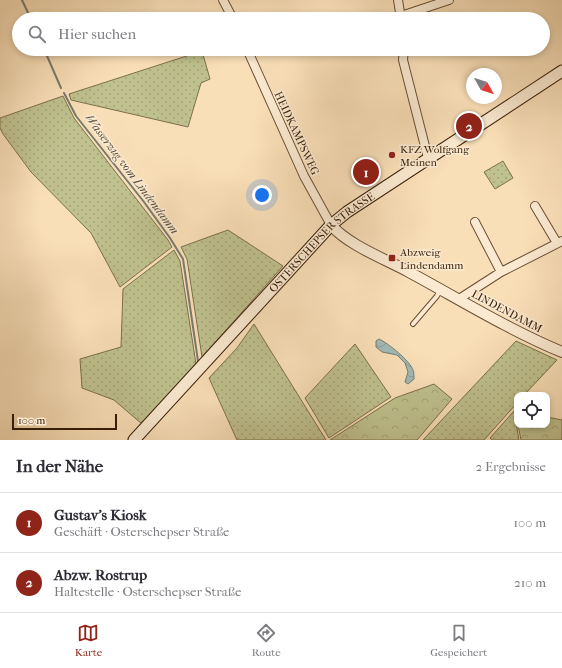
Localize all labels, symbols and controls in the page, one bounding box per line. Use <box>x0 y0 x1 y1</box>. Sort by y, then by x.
search box <box>12 12 550 56</box>
icon: search <box>26 23 48 45</box>
text: Hier suchen <box>58 25 136 43</box>
north arrow <box>466 68 502 104</box>
street label: HEIDKAMPSWEG <box>271 89 322 177</box>
water label: Wasserzug vom Lindendamm <box>82 111 182 237</box>
pin: 2 <box>456 111 482 141</box>
place label: KFZ Wolfgang Meinen <box>400 143 469 169</box>
marker: KFZ Wolfgang Meinen <box>387 150 397 160</box>
pin: 1 <box>353 157 379 187</box>
your location <box>252 185 272 205</box>
street label: OSTERSCHEPSER STRASSE <box>266 190 377 295</box>
place label: Abzweig Lindendamm <box>399 246 464 272</box>
marker: Abzweig Lindendamm <box>387 253 397 263</box>
street label: LINDENDAMM <box>469 287 544 335</box>
map controls <box>514 392 550 428</box>
button: locate <box>514 392 550 428</box>
scale bar <box>12 412 117 431</box>
text: 100 m <box>18 414 46 427</box>
text: In der Nähe <box>16 456 103 476</box>
text: 2 Ergebnisse <box>476 459 546 474</box>
text: Gustav's Kiosk <box>54 506 146 524</box>
text: 1 <box>27 515 31 530</box>
text: 100 m <box>513 515 546 530</box>
text: Geschäft · Osterschepser Straße <box>54 524 229 539</box>
text: Abzw. Rostrup <box>54 566 147 584</box>
text: 2 <box>26 575 32 590</box>
text: 210 m <box>514 575 546 590</box>
text: Haltestelle · Osterschepser Straße <box>54 584 241 599</box>
tab: Karte <box>75 622 102 659</box>
tab: Route <box>252 622 281 659</box>
tab: Gespeichert <box>430 622 487 659</box>

